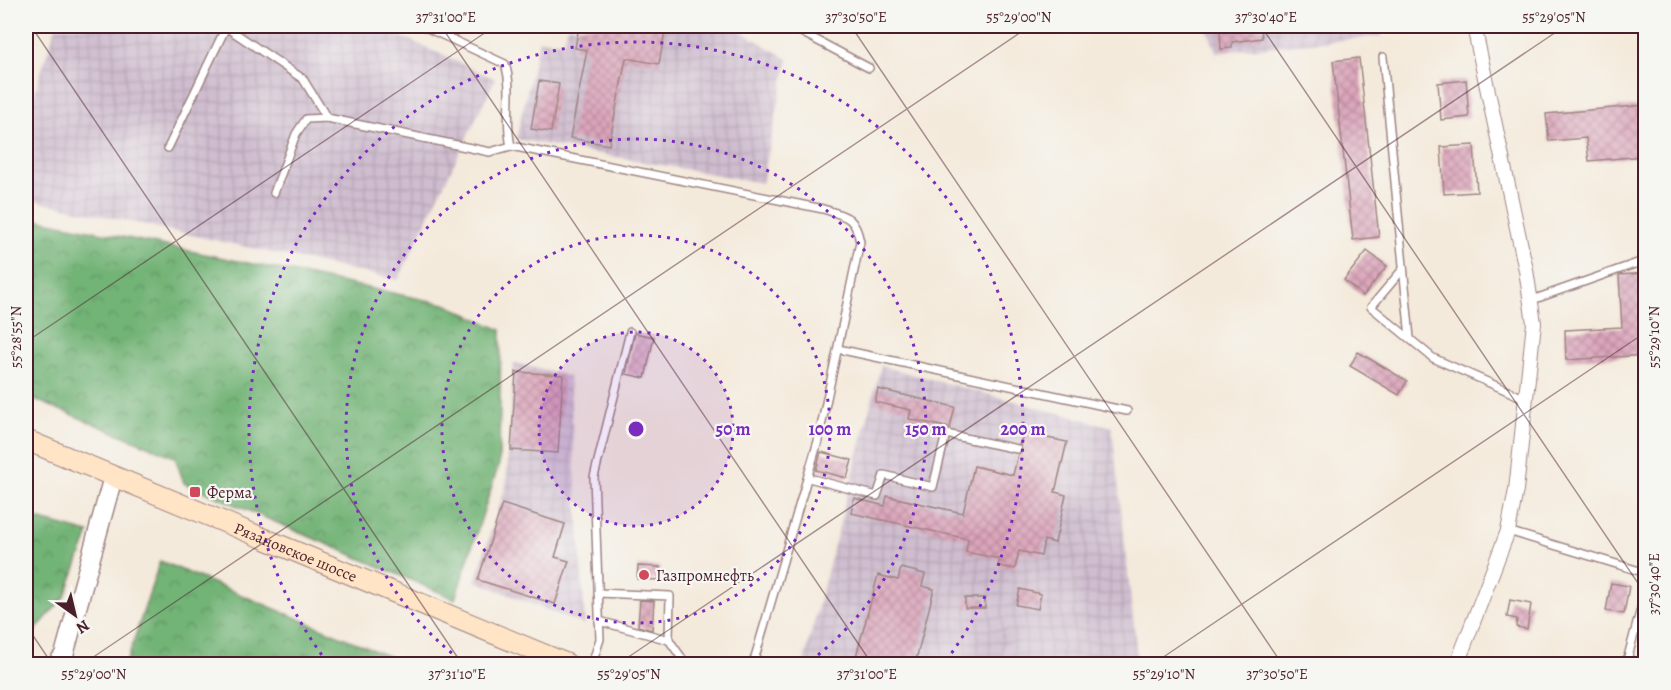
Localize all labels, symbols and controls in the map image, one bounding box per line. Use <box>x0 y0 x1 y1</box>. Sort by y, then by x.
text: 37°31'00"E <box>416 7 476 27</box>
text: 37°30'50"E <box>825 7 887 27</box>
text: 55°29'00"N <box>986 7 1052 27</box>
text: 37°30'40"E <box>1235 7 1297 27</box>
text: 55°29'05"N <box>1522 7 1586 27</box>
text: 55°28'55"N <box>6 305 26 368</box>
text: 55°29'10"N <box>1644 306 1664 368</box>
text: 50 m <box>716 417 750 441</box>
text: 100 m <box>809 417 851 441</box>
text: 150 m <box>905 417 947 441</box>
text: 200 m <box>1000 417 1046 441</box>
centre of rings <box>626 419 646 439</box>
place label: Ферма <box>207 482 253 504</box>
marker: Ферма <box>188 485 202 499</box>
street label: Рязановское шоссе <box>231 517 360 588</box>
text: 37°30'40"E <box>1644 553 1664 615</box>
place label: Газпромнефть <box>656 565 754 587</box>
marker: Газпромнефть <box>637 568 651 582</box>
north arrow <box>45 585 105 645</box>
text: N <box>72 614 94 639</box>
text: 55°29'00"N <box>61 664 127 684</box>
text: 37°31'10"E <box>428 664 486 684</box>
text: 55°29'05"N <box>597 664 661 684</box>
text: 37°31'00"E <box>837 664 897 684</box>
text: 55°29'10"N <box>1133 664 1195 684</box>
text: 37°30'50"E <box>1246 664 1308 684</box>

